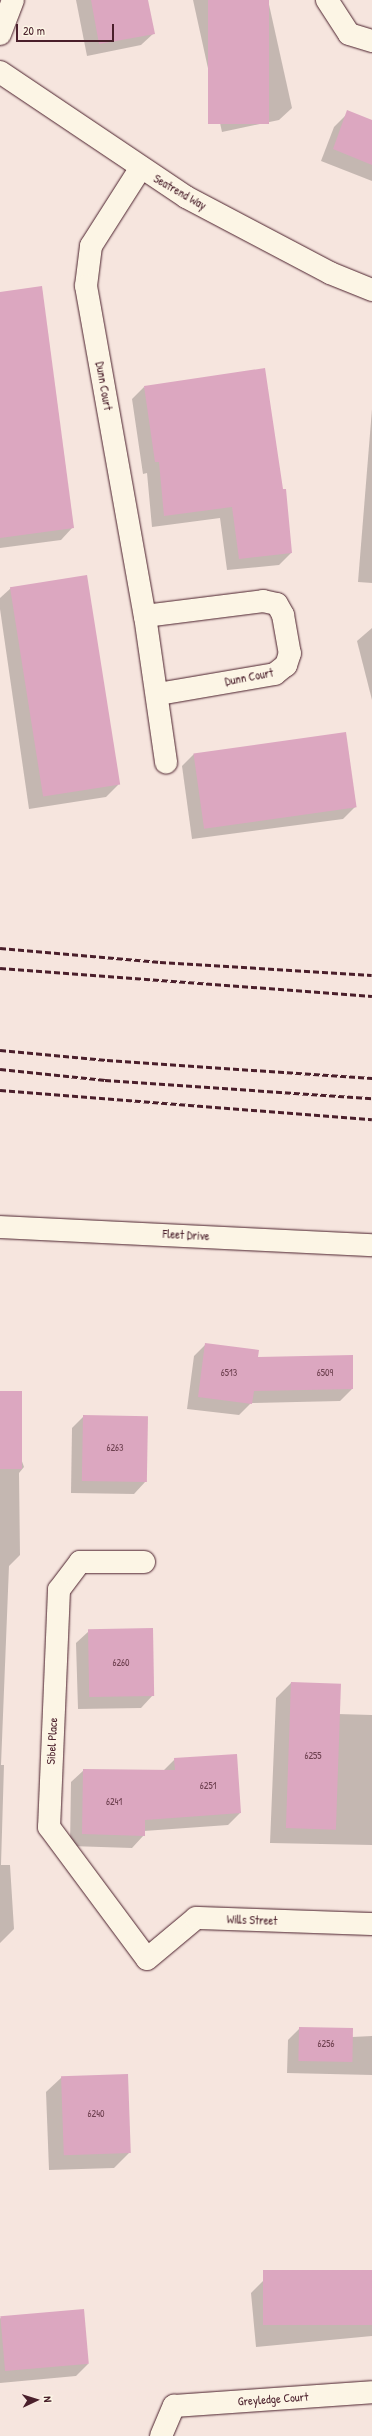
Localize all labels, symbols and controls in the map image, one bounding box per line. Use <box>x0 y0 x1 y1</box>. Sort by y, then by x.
scale bar <box>18 16 116 42</box>
text: 20 m <box>23 22 45 39</box>
street label: Seatrend Way <box>151 171 209 213</box>
street label: Dunn Court <box>93 361 115 411</box>
street label: Dunn Court <box>224 665 274 689</box>
street label: Fleet Drive <box>162 1227 210 1243</box>
house number: 6513 <box>221 1367 237 1379</box>
house number: 6509 <box>317 1367 333 1379</box>
house number: 6263 <box>106 1442 124 1454</box>
house number: 6260 <box>112 1657 130 1669</box>
street label: Sibel Place <box>44 1717 60 1765</box>
house number: 6255 <box>304 1750 322 1762</box>
house number: 6251 <box>200 1780 216 1792</box>
house number: 6241 <box>106 1796 122 1808</box>
street label: Wills Street <box>226 1912 278 1928</box>
house number: 6256 <box>318 2038 334 2050</box>
house number: 6240 <box>88 2108 104 2120</box>
north arrow <box>16 2380 56 2420</box>
street label: Greyledge Court <box>237 2389 309 2409</box>
text: N <box>41 2396 55 2403</box>

